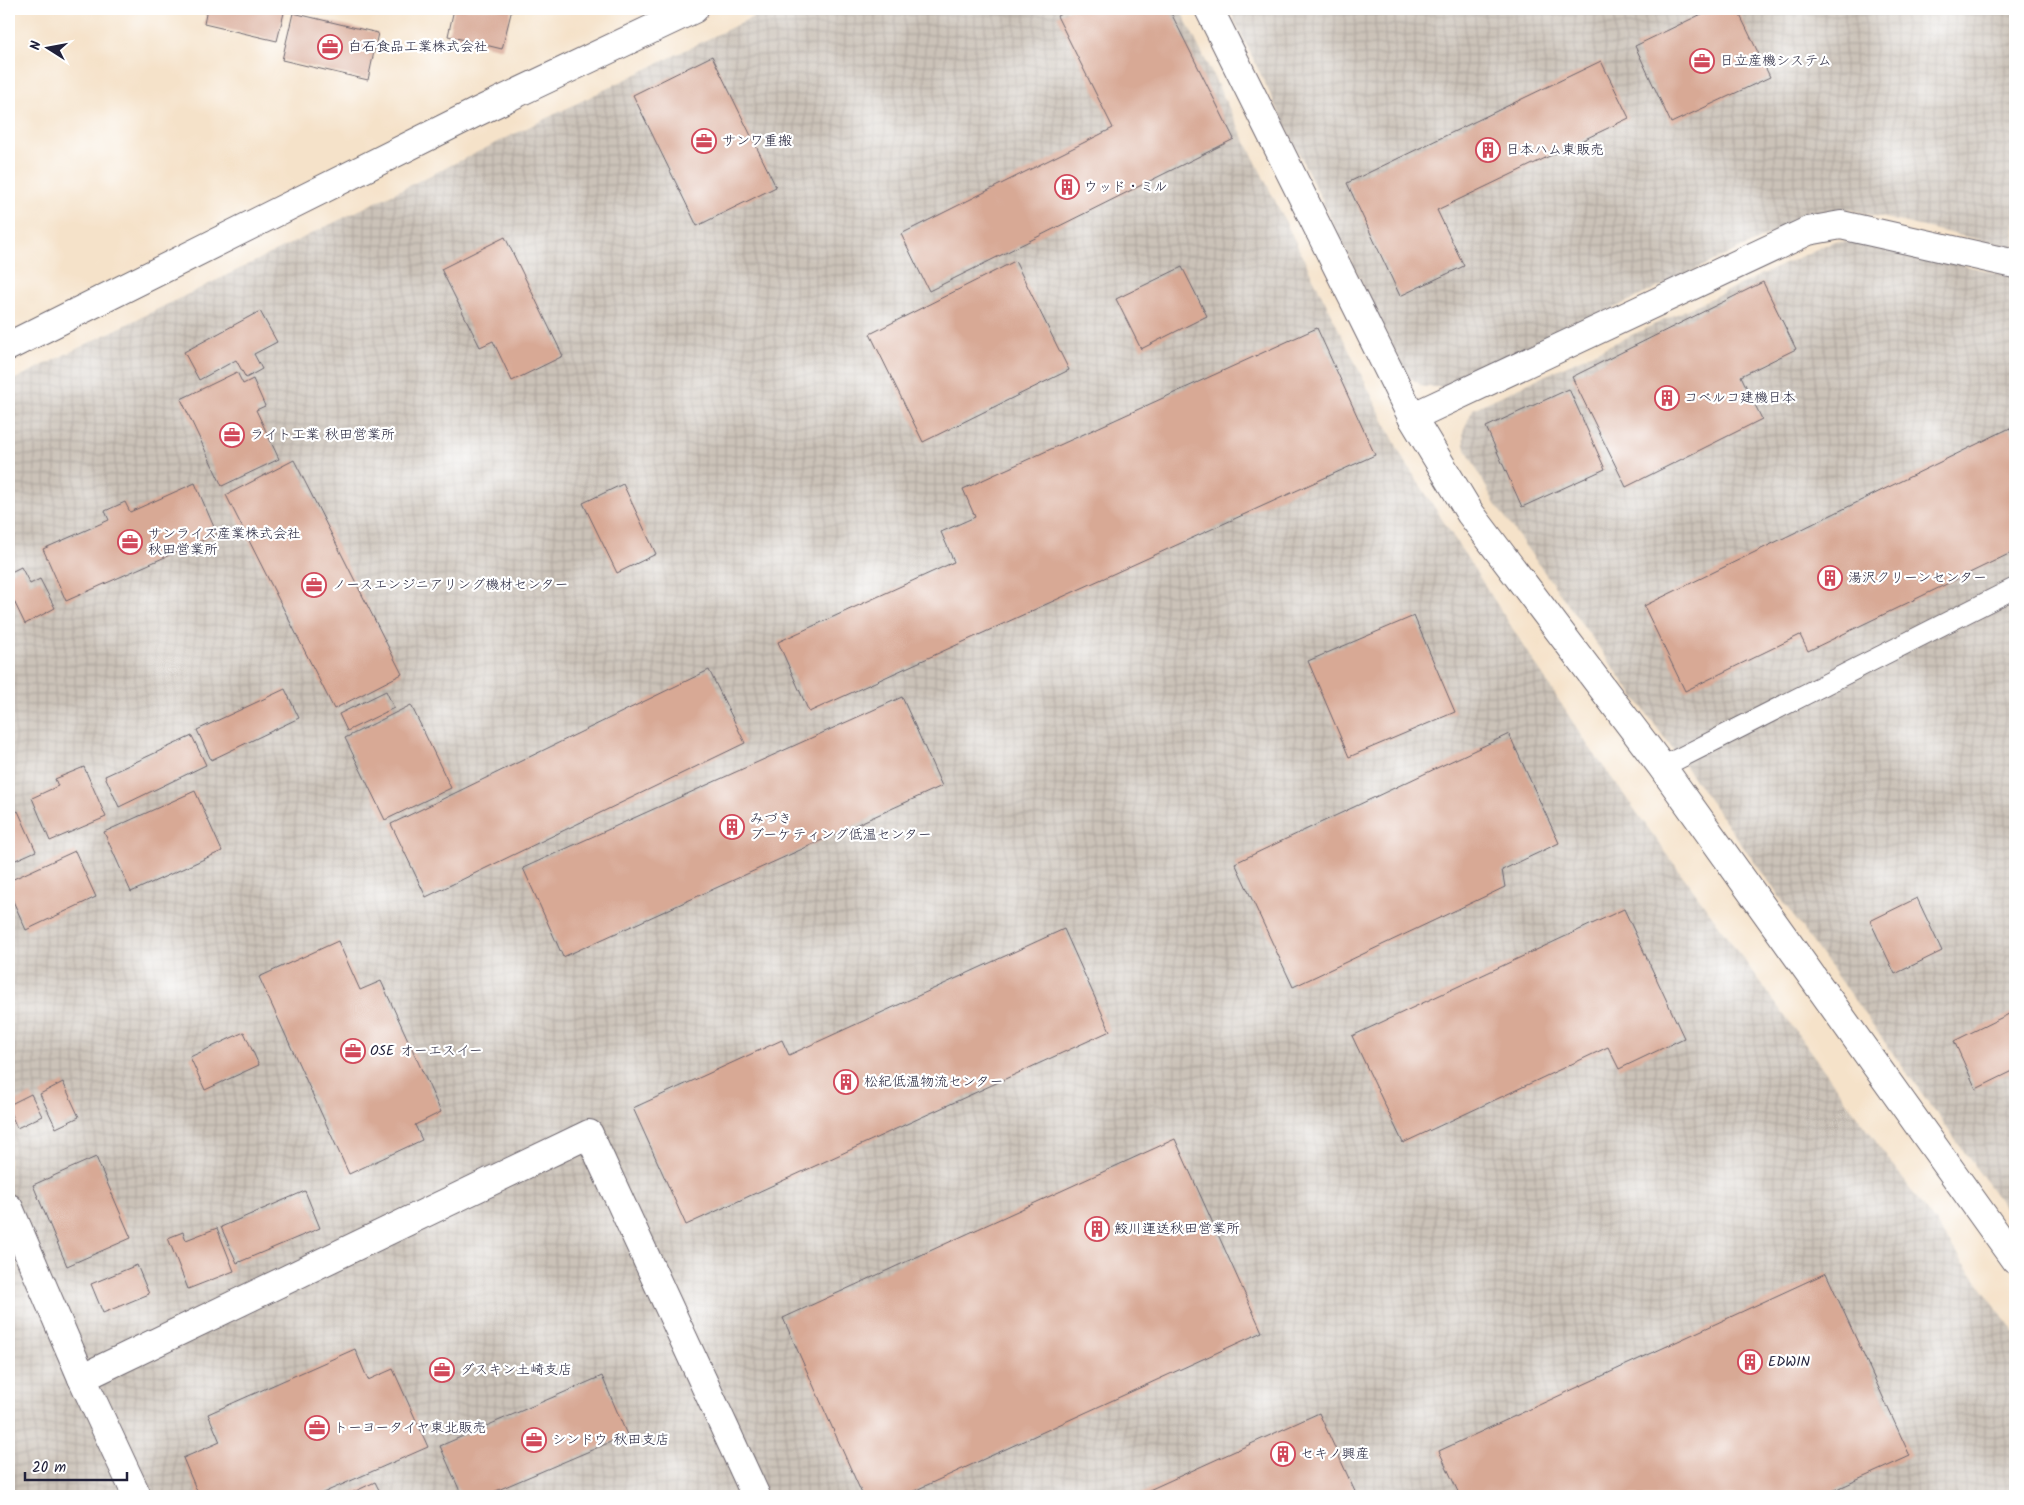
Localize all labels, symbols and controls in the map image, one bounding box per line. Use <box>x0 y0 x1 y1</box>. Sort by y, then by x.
north arrow <box>22 22 72 72</box>
office icon: 白石食品工業株式会社 <box>317 34 343 60</box>
place label: 白石食品工業株式会社 <box>348 36 488 58</box>
text: N <box>25 39 48 52</box>
office icon: 日立産機システム <box>1689 48 1715 74</box>
place label: 日立産機システム <box>1720 50 1832 72</box>
office icon: サンワ重搬 <box>691 128 717 154</box>
place label: サンワ重搬 <box>722 130 792 152</box>
building icon: 日本ハム東販売 <box>1475 137 1501 163</box>
place label: 日本ハム東販売 <box>1506 139 1604 161</box>
building icon: ウッド・ミル <box>1054 174 1080 200</box>
place label: ウッド・ミル <box>1084 176 1168 198</box>
building icon: コベルコ建機日本 <box>1654 385 1680 411</box>
place label: コベルコ建機日本 <box>1684 387 1796 409</box>
office icon: ライト工業 秋田営業所 <box>219 422 245 448</box>
place label: ライト工業 秋田営業所 <box>250 424 395 446</box>
place label: サンライズ産業株式会社 秋田営業所 <box>148 523 301 561</box>
office icon: サンライズ産業株式会社 秋田営業所 <box>117 529 143 555</box>
building icon: 湯沢クリーンセンター <box>1817 565 1843 591</box>
place label: 湯沢クリーンセンター <box>1848 567 1987 589</box>
office icon: ノースエンジニアリング機材センター <box>301 572 327 598</box>
place label: ノースエンジニアリング機材センター <box>332 574 569 596</box>
place label: みづき ブーケティング低温センター <box>750 808 932 846</box>
building icon: みづき ブーケティング低温センター <box>719 814 745 840</box>
office icon: OSE オーエスイー <box>340 1038 366 1064</box>
place label: OSE オーエスイー <box>370 1040 483 1062</box>
building icon: 松紀低温物流センター <box>833 1069 859 1095</box>
place label: 松紀低温物流センター <box>864 1071 1003 1093</box>
building icon: 鮫川運送秋田営業所 <box>1084 1216 1110 1242</box>
place label: 鮫川運送秋田営業所 <box>1114 1218 1240 1240</box>
building icon: EDWIN <box>1737 1349 1763 1375</box>
place label: EDWIN <box>1768 1351 1811 1373</box>
office icon: ダスキン土崎支店 <box>429 1357 455 1383</box>
place label: ダスキン土崎支店 <box>460 1359 572 1381</box>
office icon: トーヨータイヤ東北販売 <box>304 1415 330 1441</box>
place label: トーヨータイヤ東北販売 <box>334 1417 486 1439</box>
office icon: シンドウ 秋田支店 <box>521 1427 547 1453</box>
place label: シンドウ 秋田支店 <box>552 1429 670 1451</box>
building icon: セキノ興産 <box>1270 1441 1296 1467</box>
place label: セキノ興産 <box>1300 1443 1369 1465</box>
scale bar <box>25 1450 128 1482</box>
text: 20 m <box>32 1456 66 1480</box>

